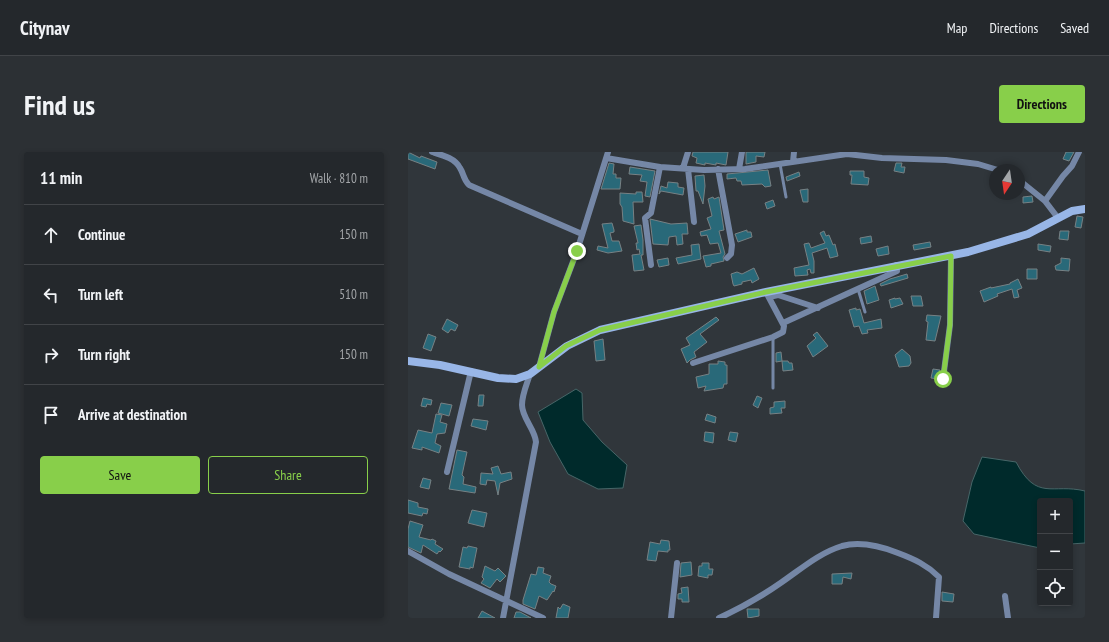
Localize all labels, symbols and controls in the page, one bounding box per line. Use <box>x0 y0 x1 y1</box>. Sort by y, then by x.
text: Citynav <box>20 16 70 40</box>
text: Map <box>947 19 967 37</box>
text: Directions <box>989 19 1038 37</box>
text: Saved <box>1060 19 1089 37</box>
button: Directions <box>999 85 1085 123</box>
text: Find us <box>24 86 95 123</box>
north arrow <box>989 164 1025 200</box>
text: 11 min <box>40 167 82 189</box>
text: Walk · 810 m <box>310 170 368 187</box>
icon: ahead <box>40 224 62 246</box>
text: Continue <box>78 225 125 244</box>
text: 150 m <box>339 226 368 243</box>
route end <box>568 242 586 260</box>
icon: left <box>40 284 62 306</box>
text: Turn left <box>78 285 123 304</box>
text: 510 m <box>339 286 368 303</box>
icon: right <box>40 344 62 366</box>
text: Turn right <box>78 345 130 364</box>
text: 150 m <box>339 346 368 363</box>
route start <box>934 370 952 388</box>
icon: arrive <box>40 404 62 426</box>
text: Arrive at destination <box>78 405 187 424</box>
button: Save <box>40 456 200 494</box>
button: Share <box>208 456 368 494</box>
map controls <box>1037 498 1073 606</box>
button: + <box>1037 498 1073 534</box>
button: − <box>1037 534 1073 570</box>
button: locate <box>1037 570 1073 606</box>

